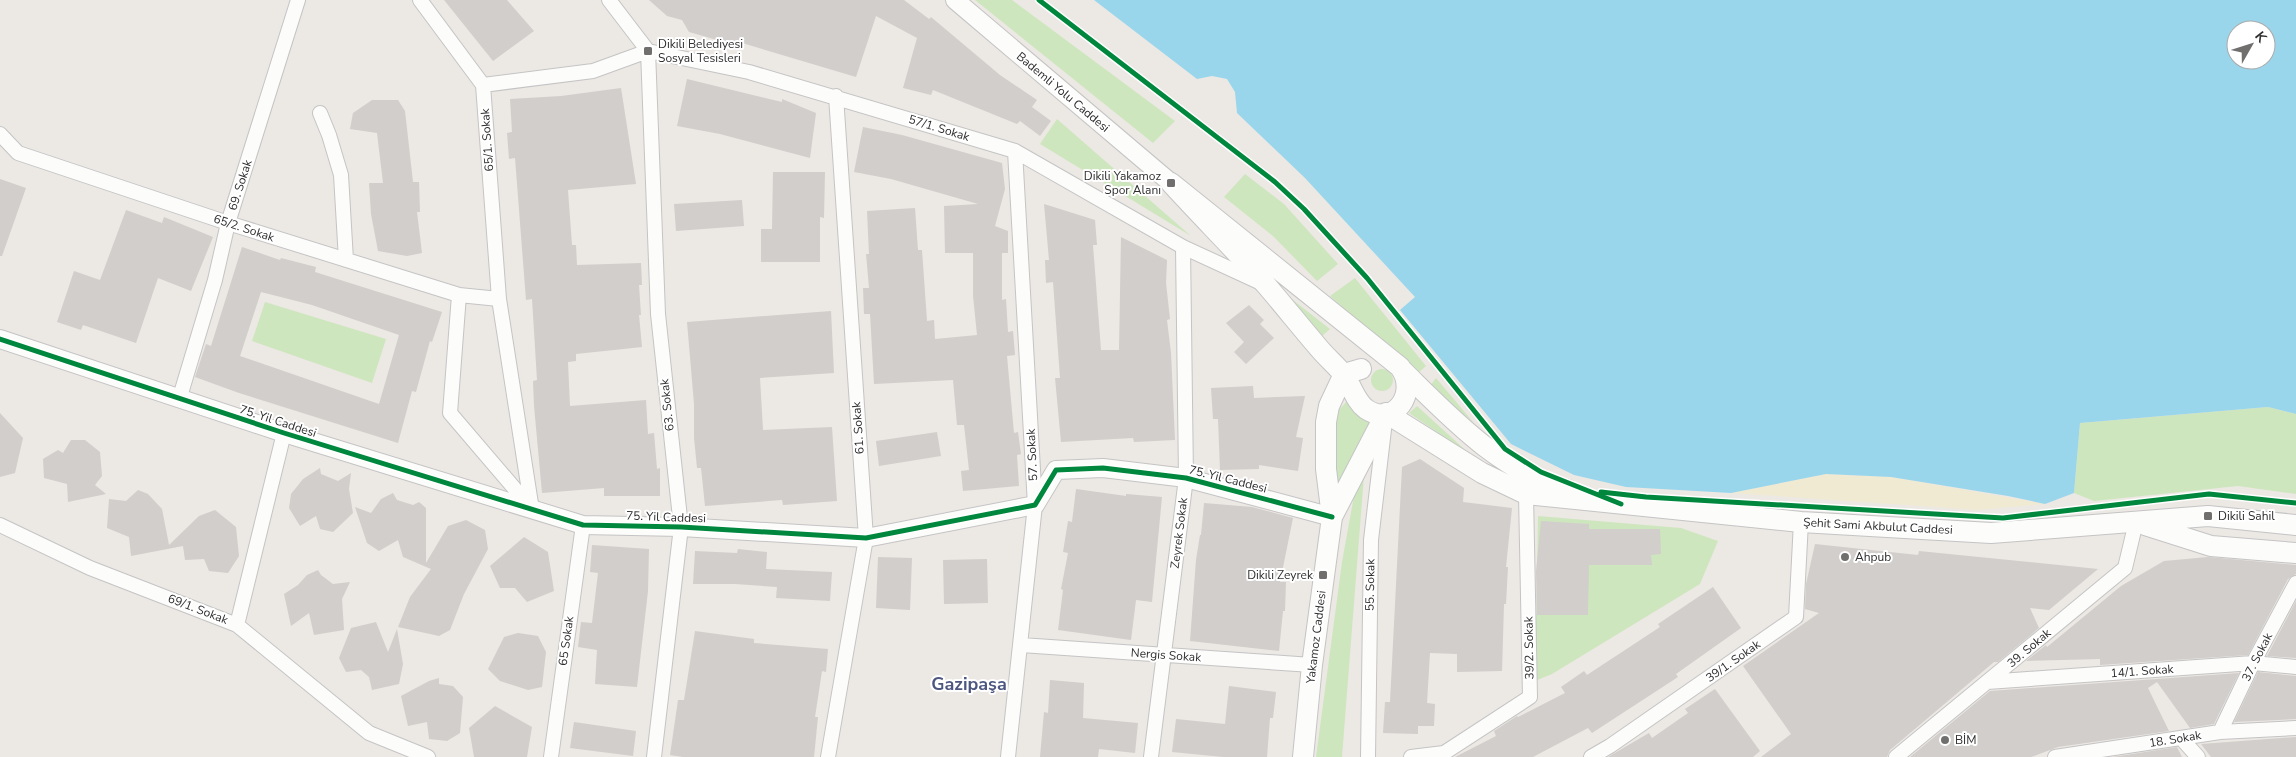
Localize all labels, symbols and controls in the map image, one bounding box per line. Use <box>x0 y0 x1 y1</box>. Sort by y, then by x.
north arrow <box>2226 20 2276 70</box>
text: K <box>2250 28 2271 47</box>
place label: Dikili Belediyesi Sosyal Tesisleri <box>658 36 743 66</box>
marker: Dikili Belediyesi Sosyal Tesisleri <box>642 45 654 57</box>
street label: Bademli Yolu Caddesi <box>1013 48 1113 136</box>
street label: 65/1. Sokak <box>477 107 497 172</box>
street label: 57/1. Sokak <box>906 111 972 145</box>
street label: 69. Sokak <box>224 157 256 212</box>
place label: Dikili Yakamoz Spor Alanı <box>1084 168 1161 198</box>
marker: Dikili Yakamoz Spor Alanı <box>1165 177 1177 189</box>
street label: 65/2. Sokak <box>211 211 277 246</box>
street label: 63. Sokak <box>656 377 678 432</box>
street label: 61. Sokak <box>848 400 868 455</box>
street label: 75. Yil Caddesi <box>238 401 318 441</box>
street label: 57. Sokak <box>1023 427 1041 482</box>
street label: 75. Yil Caddesi <box>1187 462 1269 496</box>
street label: Zeyrek Sokak <box>1167 496 1191 569</box>
street label: 75. Yil Caddesi <box>626 508 706 526</box>
place label: Dikili Sahil <box>2218 508 2275 524</box>
marker: Dikili Sahil <box>2202 510 2214 522</box>
street label: Şehit Sami Akbulut Caddesi <box>1803 514 1953 538</box>
place label: Ahpub <box>1855 549 1891 565</box>
marker: Ahpub <box>1839 551 1851 563</box>
street label: 55. Sokak <box>1362 558 1378 611</box>
place label: Dikili Zeyrek <box>1247 567 1314 583</box>
marker: Dikili Zeyrek <box>1317 569 1329 581</box>
street label: 69/1. Sokak <box>166 590 231 628</box>
street label: Yakamoz Caddesi <box>1302 590 1330 685</box>
street label: 65 Sokak <box>555 614 578 667</box>
street label: 39/2. Sokak <box>1520 615 1538 680</box>
street label: 39. Sokak <box>2004 624 2055 671</box>
street label: 37. Sokak <box>2238 629 2277 684</box>
street label: 39/1. Sokak <box>1703 636 1764 686</box>
street label: Nergis Sokak <box>1130 645 1203 666</box>
street label: 14/1. Sokak <box>2110 661 2175 681</box>
district label: Gazipaşa <box>931 672 1007 696</box>
street label: 18. Sokak <box>2148 727 2203 751</box>
place label: BİM <box>1955 732 1976 748</box>
marker: BİM <box>1939 734 1951 746</box>

